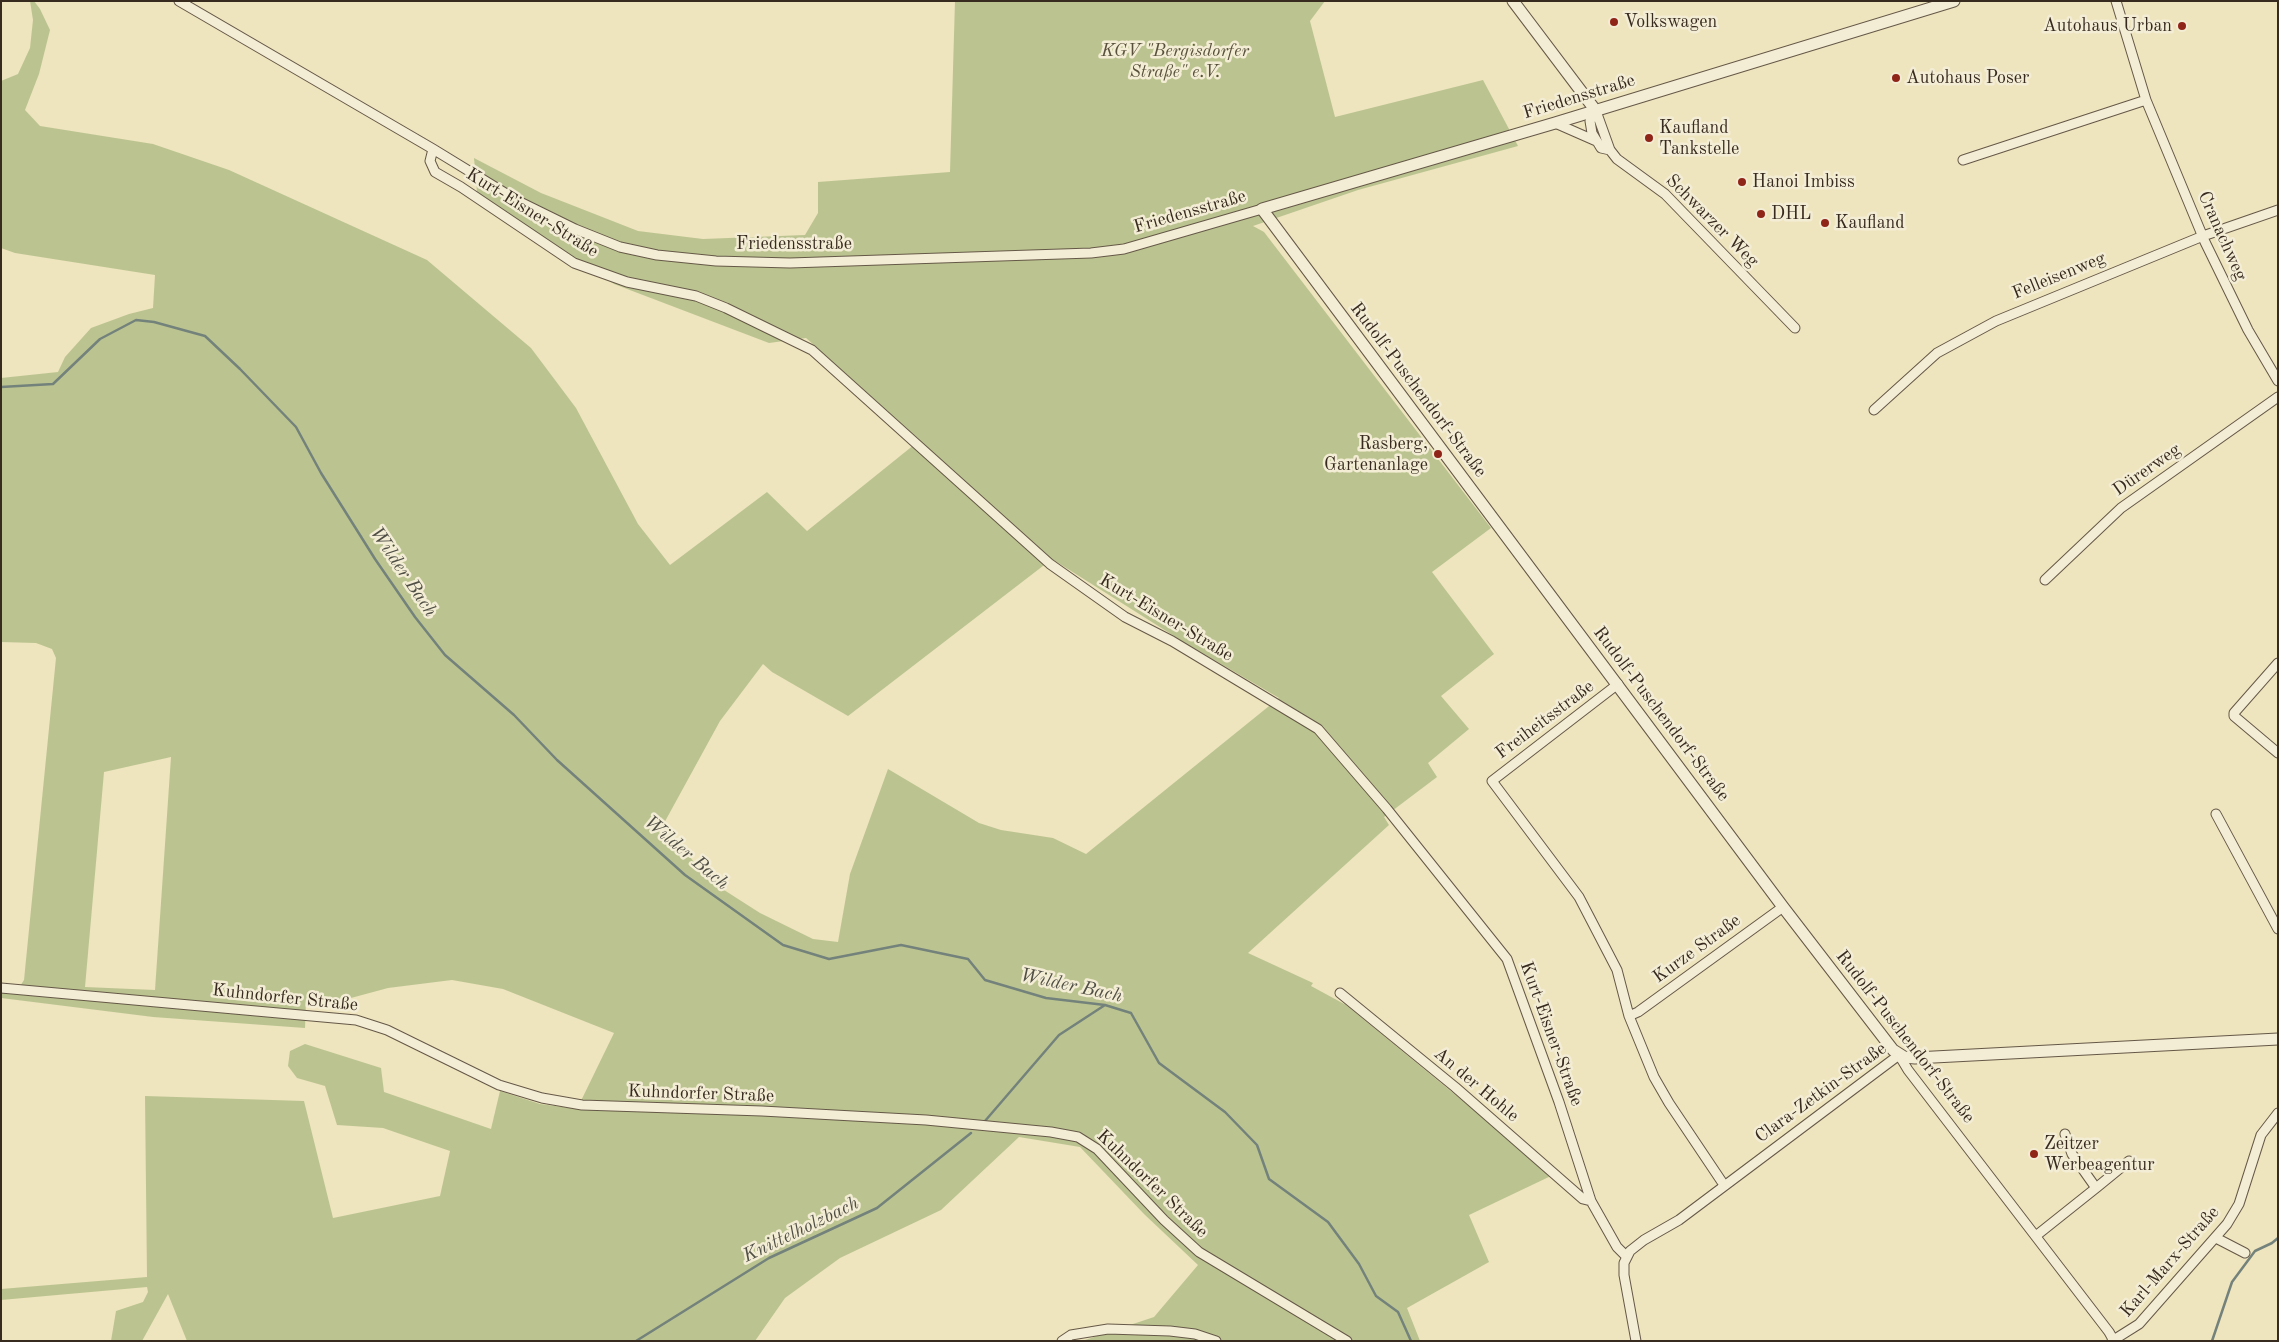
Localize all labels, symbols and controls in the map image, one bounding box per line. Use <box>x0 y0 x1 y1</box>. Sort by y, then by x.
place label: Volkswagen <box>1624 11 1717 33</box>
place label: Autohaus Urban <box>2043 15 2172 37</box>
marker: Volkswagen <box>1608 16 1620 28</box>
marker: Autohaus Urban <box>2176 20 2188 32</box>
park label: KGV "Bergisdorfer Straße" e.V. <box>1101 40 1249 82</box>
place label: Autohaus Poser <box>1906 67 2029 89</box>
street label: Friedensstraße <box>1520 70 1638 124</box>
marker: Autohaus Poser <box>1890 72 1902 84</box>
place label: Kaufland Tankstelle <box>1659 117 1739 160</box>
marker: Kaufland Tankstelle <box>1643 132 1655 144</box>
street label: Kurt-Eisner-Straße <box>462 164 602 262</box>
street label: Schwarzer Weg <box>1661 170 1763 272</box>
place label: Hanoi Imbiss <box>1752 171 1855 193</box>
marker: Hanoi Imbiss <box>1736 176 1748 188</box>
street label: Friedensstraße <box>1131 186 1249 238</box>
street label: Cranachweg <box>2193 188 2251 284</box>
place label: DHL <box>1771 203 1811 225</box>
marker: DHL <box>1755 208 1767 220</box>
place label: Kaufland <box>1835 212 1905 234</box>
marker: Kaufland <box>1819 217 1831 229</box>
street label: Friedensstraße <box>736 233 852 255</box>
street label: Felleisenweg <box>2009 247 2109 305</box>
street label: Rudolf-Puschendorf-Straße <box>1345 298 1491 482</box>
place label: Rasberg, Gartenanlage <box>1324 433 1428 476</box>
street label: Dürerweg <box>2109 439 2185 501</box>
marker: Rasberg, Gartenanlage <box>1432 448 1444 460</box>
water label: Wilder Bach <box>364 522 442 622</box>
street label: Kurt-Eisner-Straße <box>1095 570 1237 666</box>
street label: Rudolf-Puschendorf-Straße <box>1588 622 1734 806</box>
street label: Freiheitsstraße <box>1491 676 1599 764</box>
water label: Wilder Bach <box>639 811 733 895</box>
street label: Kurze Straße <box>1649 910 1745 988</box>
street label: Rudolf-Puschendorf-Straße <box>1831 946 1979 1128</box>
street label: Kurt-Eisner-Straße <box>1515 959 1587 1109</box>
water label: Wilder Bach <box>1018 964 1124 1008</box>
street label: Kuhndorfer Straße <box>211 980 359 1016</box>
street label: Clara-Zetkin-Straße <box>1751 1038 1891 1148</box>
street label: An der Hohle <box>1429 1043 1523 1127</box>
street label: Kuhndorfer Straße <box>627 1081 775 1107</box>
street label: Kuhndorfer Straße <box>1092 1125 1212 1243</box>
place label: Zeitzer Werbeagentur <box>2044 1133 2155 1176</box>
marker: Zeitzer Werbeagentur <box>2028 1148 2040 1160</box>
water label: Knittelholzbach <box>739 1192 863 1268</box>
street label: Karl-Marx-Straße <box>2116 1202 2224 1322</box>

